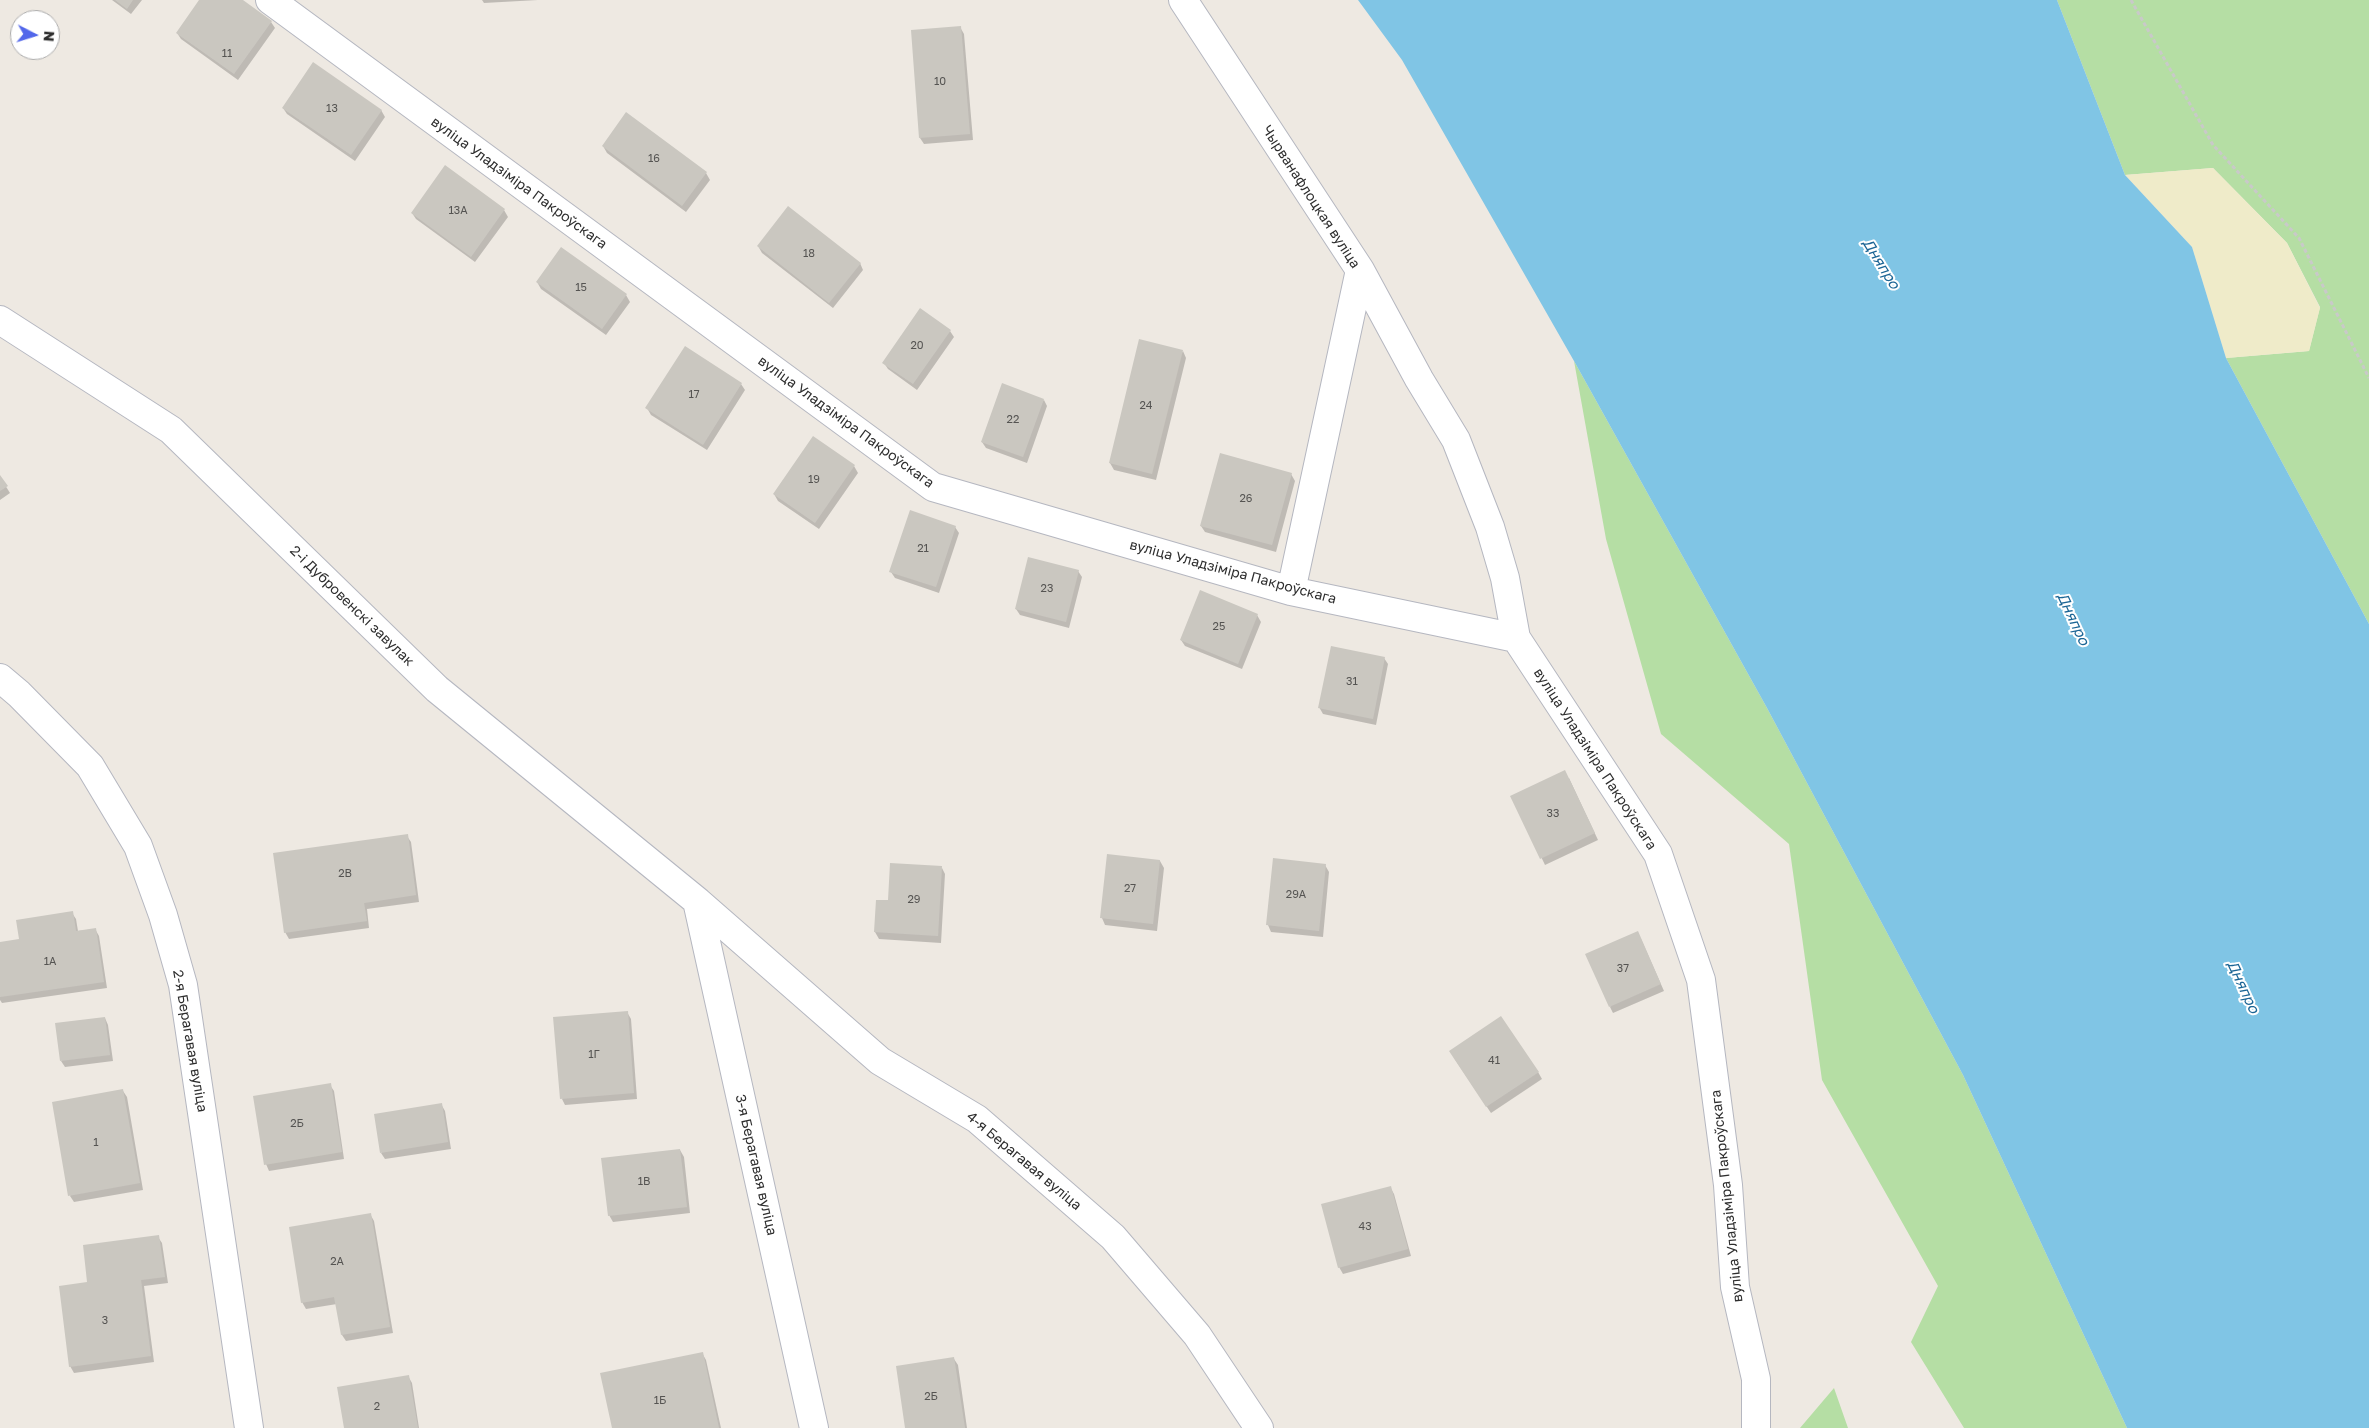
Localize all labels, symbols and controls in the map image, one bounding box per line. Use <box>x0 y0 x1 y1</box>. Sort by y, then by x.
north arrow <box>10 10 60 60</box>
text: N <box>41 30 58 42</box>
house number: 11 <box>222 47 232 61</box>
house number: 10 <box>934 75 946 89</box>
house number: 13 <box>326 102 338 116</box>
street label: вуліца Уладзіміра Пакроўскага <box>428 113 610 253</box>
street label: Чырванафлоцкая вуліца <box>1258 122 1364 272</box>
house number: 16 <box>648 152 660 166</box>
house number: 13А <box>448 204 468 218</box>
water label: Дняпро <box>1859 236 1903 292</box>
house number: 18 <box>803 247 815 261</box>
house number: 15 <box>575 281 587 295</box>
house number: 20 <box>910 339 924 353</box>
street label: вуліца Уладзіміра Пакроўскага <box>755 352 937 492</box>
house number: 17 <box>688 388 700 402</box>
house number: 24 <box>1139 399 1153 413</box>
house number: 22 <box>1007 413 1019 427</box>
house number: 19 <box>808 473 820 487</box>
house number: 26 <box>1239 492 1253 506</box>
street label: вуліца Уладзіміра Пакроўскага <box>1128 536 1338 608</box>
street label: 2-і Дубровенскі завулак <box>286 542 418 670</box>
house number: 21 <box>917 542 929 556</box>
house number: 23 <box>1041 582 1053 596</box>
water label: Дняпро <box>2053 590 2093 648</box>
house number: 25 <box>1213 620 1225 634</box>
street label: вуліца Уладзіміра Пакроўскага <box>1530 665 1660 853</box>
house number: 31 <box>1346 675 1358 689</box>
house number: 33 <box>1547 807 1559 821</box>
house number: 2В <box>338 867 352 881</box>
house number: 27 <box>1124 882 1136 896</box>
house number: 29А <box>1286 888 1306 902</box>
house number: 29 <box>907 893 921 907</box>
house number: 1А <box>44 955 56 969</box>
water label: Дняпро <box>2223 958 2263 1016</box>
house number: 37 <box>1617 962 1629 976</box>
street label: 2-я Берагавая вуліца <box>169 969 211 1113</box>
house number: 1Г <box>588 1048 600 1062</box>
house number: 41 <box>1488 1054 1500 1068</box>
street label: вуліца Уладзіміра Пакроўскага <box>1707 1089 1747 1303</box>
street label: 3-я Берагавая вуліца <box>732 1093 780 1237</box>
street label: 4-я Берагавая вуліца <box>963 1108 1085 1214</box>
house number: 2Б <box>290 1117 304 1131</box>
house number: 1 <box>93 1136 99 1150</box>
house number: 1В <box>638 1175 650 1189</box>
house number: 43 <box>1358 1220 1372 1234</box>
house number: 2А <box>330 1255 344 1269</box>
house number: 3 <box>102 1314 108 1328</box>
house number: 2Б <box>924 1390 938 1404</box>
house number: 1Б <box>654 1394 666 1408</box>
house number: 2 <box>374 1400 380 1414</box>

